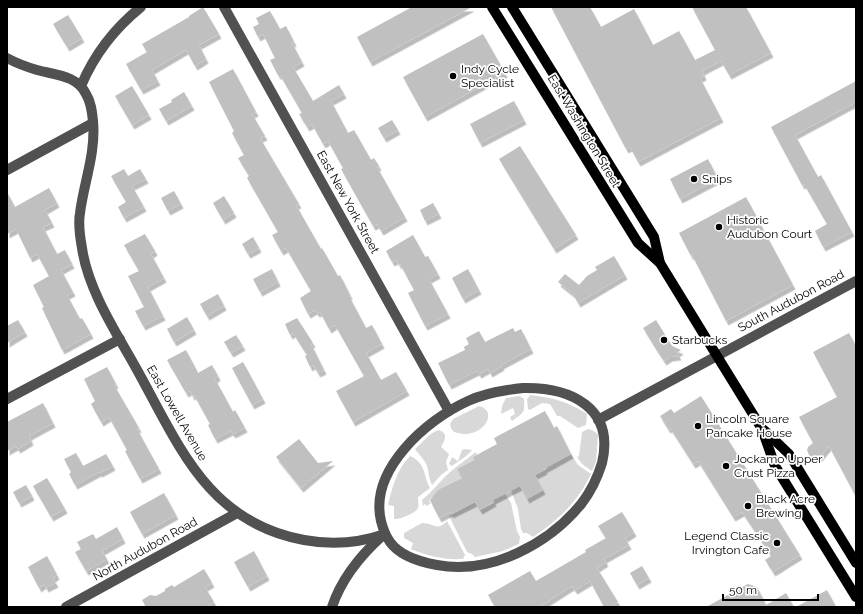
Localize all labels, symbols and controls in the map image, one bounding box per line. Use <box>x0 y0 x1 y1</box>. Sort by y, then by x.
place label: Indy Cycle Specialist <box>461 62 519 90</box>
marker: Indy Cycle Specialist <box>448 71 458 81</box>
street label: East Washington Street <box>545 72 623 190</box>
street label: East New York Street <box>314 148 382 256</box>
place label: Snips <box>702 172 732 186</box>
marker: Snips <box>689 174 699 184</box>
place label: Historic Audubon Court <box>727 213 812 241</box>
marker: Historic Audubon Court <box>714 222 724 232</box>
street label: South Audubon Road <box>735 267 847 335</box>
place label: Starbucks <box>672 333 727 347</box>
marker: Starbucks <box>659 335 669 345</box>
street label: East Lowell Avenue <box>144 363 210 463</box>
place label: Lincoln Square Pancake House <box>706 412 792 440</box>
marker: Lincoln Square Pancake House <box>693 421 703 431</box>
place label: Jockamo Upper Crust Pizza <box>734 452 823 480</box>
marker: Jockamo Upper Crust Pizza <box>721 461 731 471</box>
place label: Black Acre Brewing <box>756 492 815 520</box>
marker: Black Acre Brewing <box>743 501 753 511</box>
street label: North Audubon Road <box>90 514 200 584</box>
place label: Legend Classic Irvington Cafe <box>684 529 769 557</box>
marker: Legend Classic Irvington Cafe <box>772 538 782 548</box>
scale bar <box>723 576 818 602</box>
text: 50 m <box>729 583 757 597</box>

